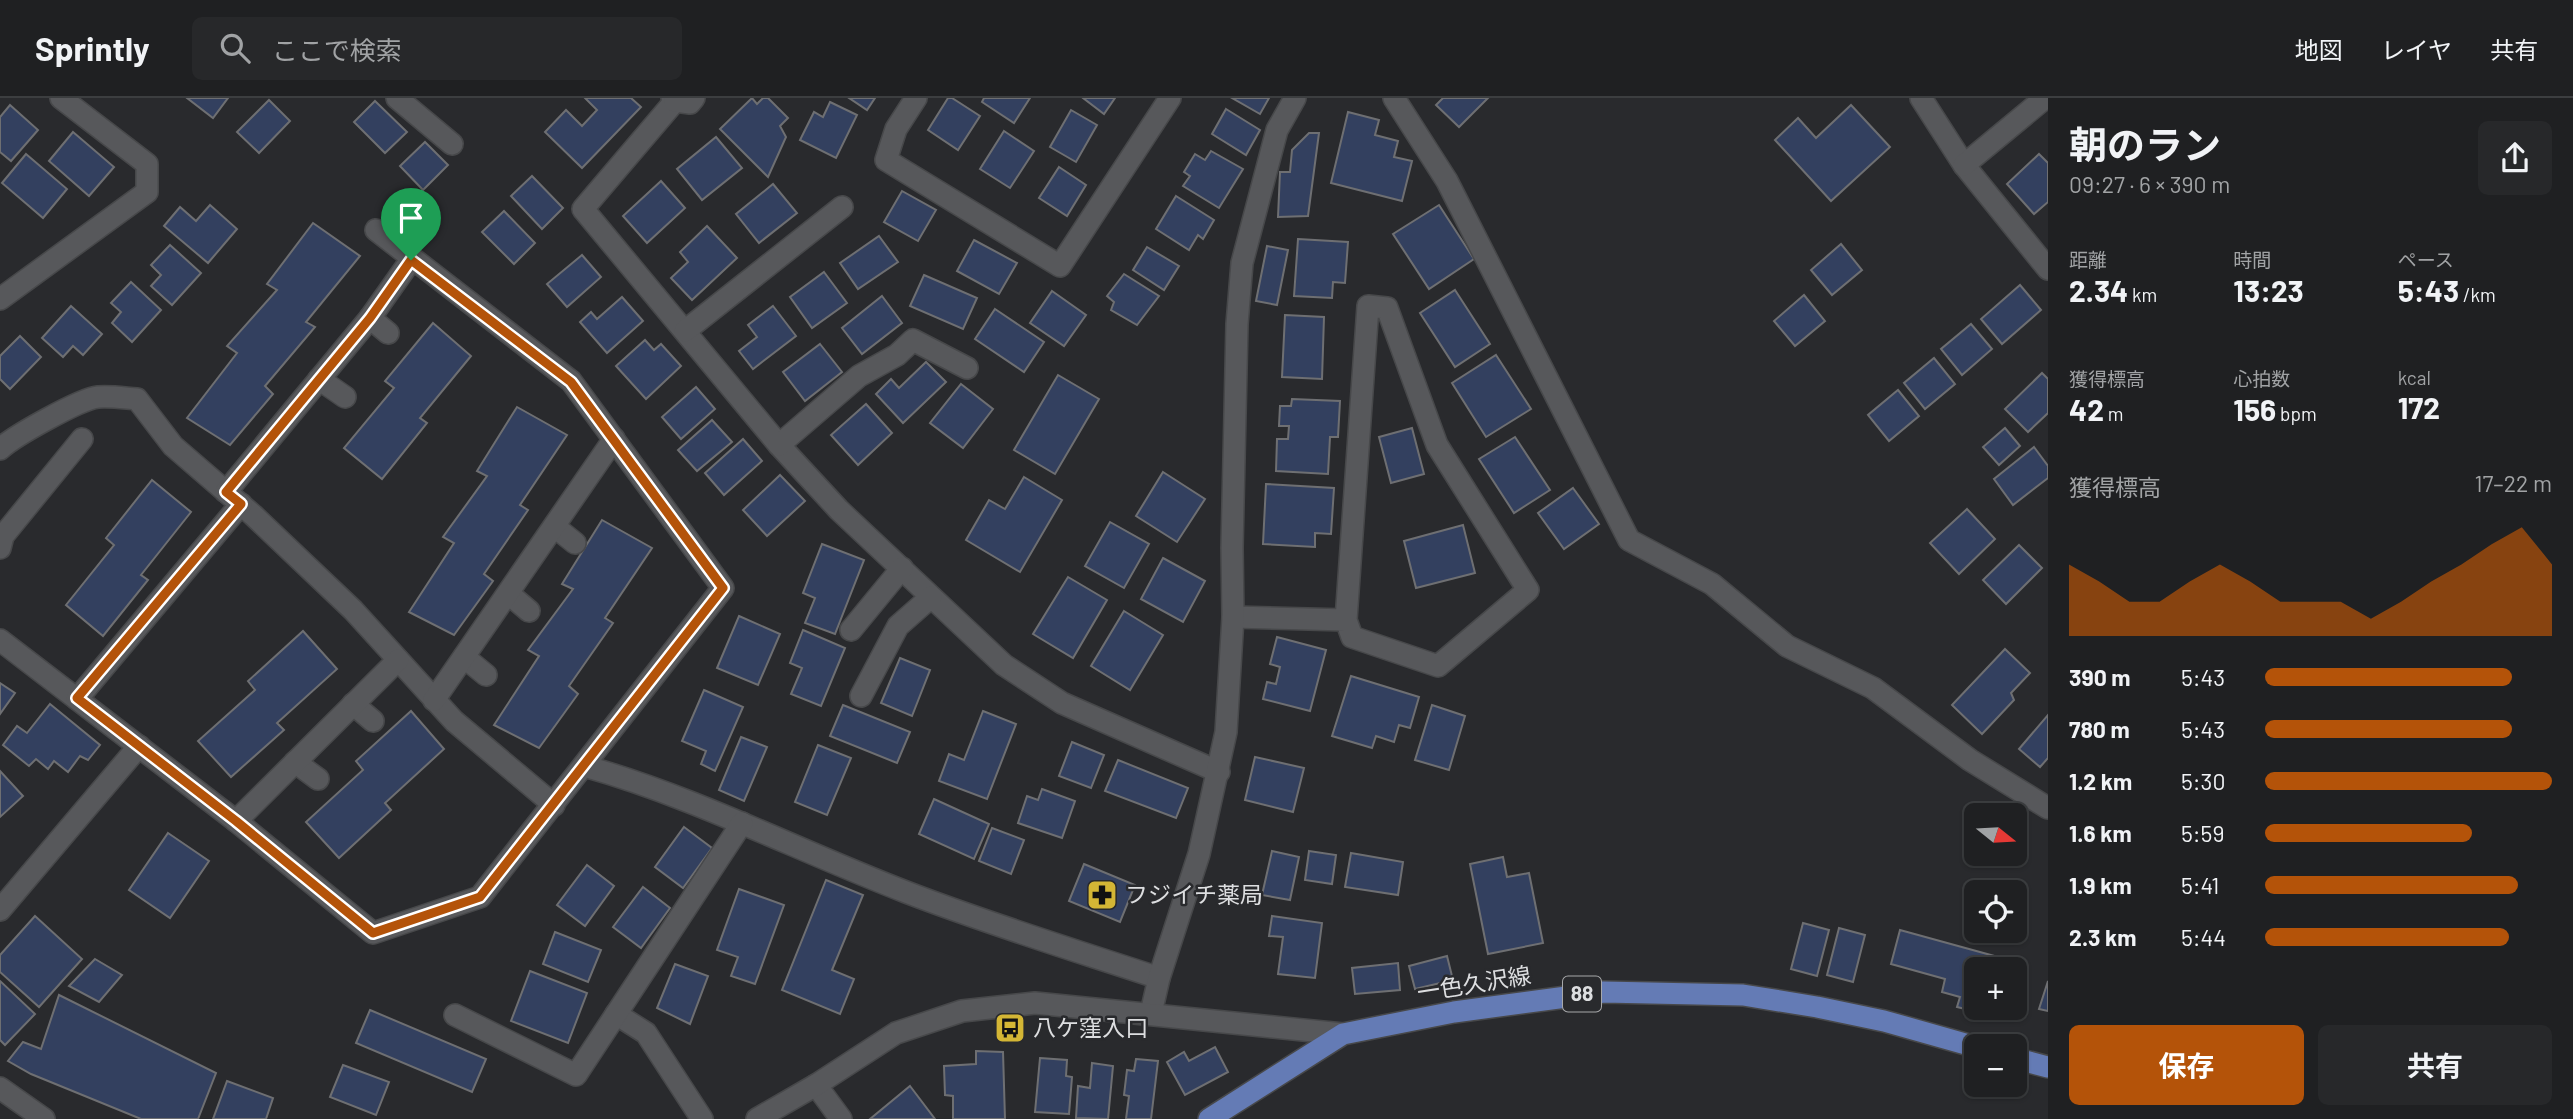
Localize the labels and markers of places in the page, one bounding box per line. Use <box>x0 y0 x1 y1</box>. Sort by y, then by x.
pin <box>381 188 441 260</box>
pharmacy icon: フジイチ薬局 <box>1085 878 1119 912</box>
place label: フジイチ薬局 <box>1125 880 1263 908</box>
bus stop icon: 八ケ窪入口 <box>993 1011 1027 1045</box>
place label: 八ケ窪入口 <box>1033 1013 1148 1041</box>

